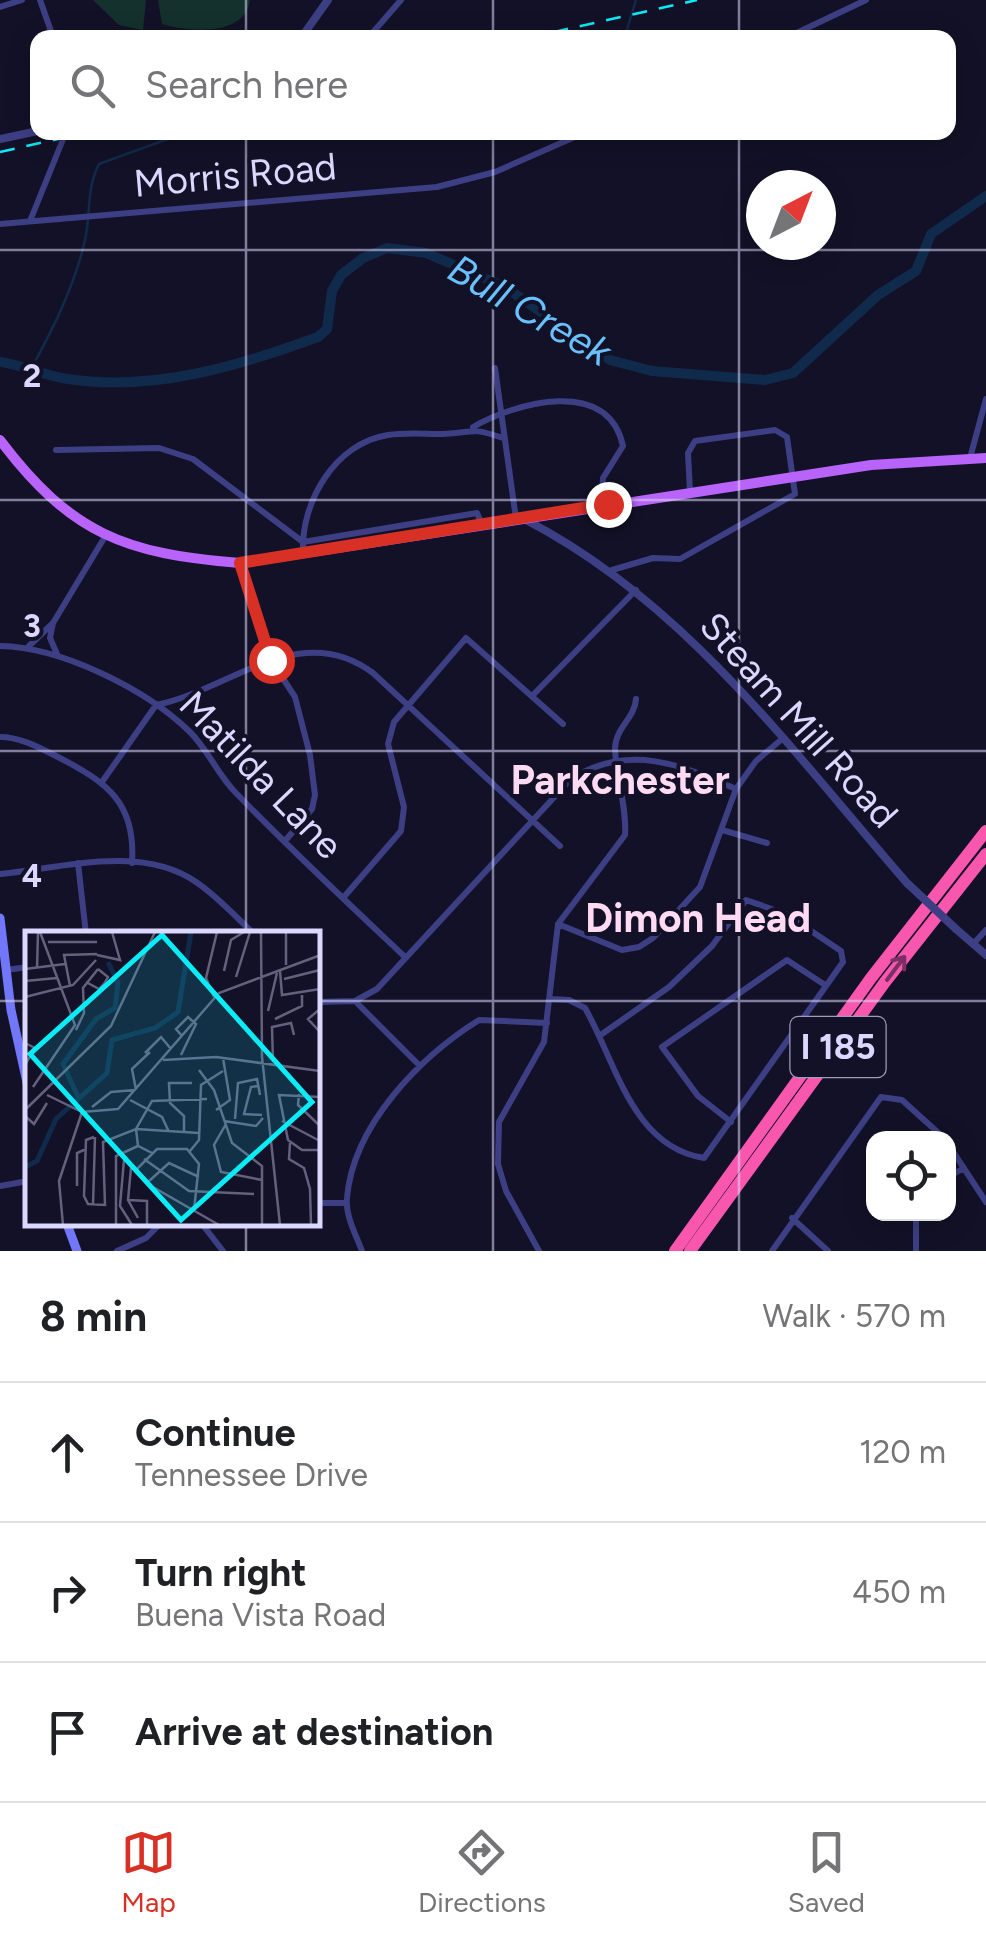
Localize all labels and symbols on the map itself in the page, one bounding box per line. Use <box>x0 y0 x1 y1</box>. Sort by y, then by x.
street label: Morris Road <box>132 143 338 207</box>
north arrow <box>746 170 836 260</box>
water label: Bull Creek <box>440 244 621 377</box>
text: 2 <box>23 357 41 395</box>
route end <box>586 482 632 528</box>
street label: Steam Mill Road <box>690 603 908 837</box>
text: 3 <box>23 607 41 645</box>
route start <box>249 638 295 684</box>
street label: Matilda Lane <box>170 682 352 868</box>
district label: Parkchester <box>510 756 730 804</box>
text: 4 <box>22 857 42 895</box>
district label: Dimon Head <box>585 894 811 942</box>
inset map <box>25 931 320 1226</box>
one-way arrow <box>886 955 907 982</box>
road number: I 185 <box>790 1017 886 1077</box>

